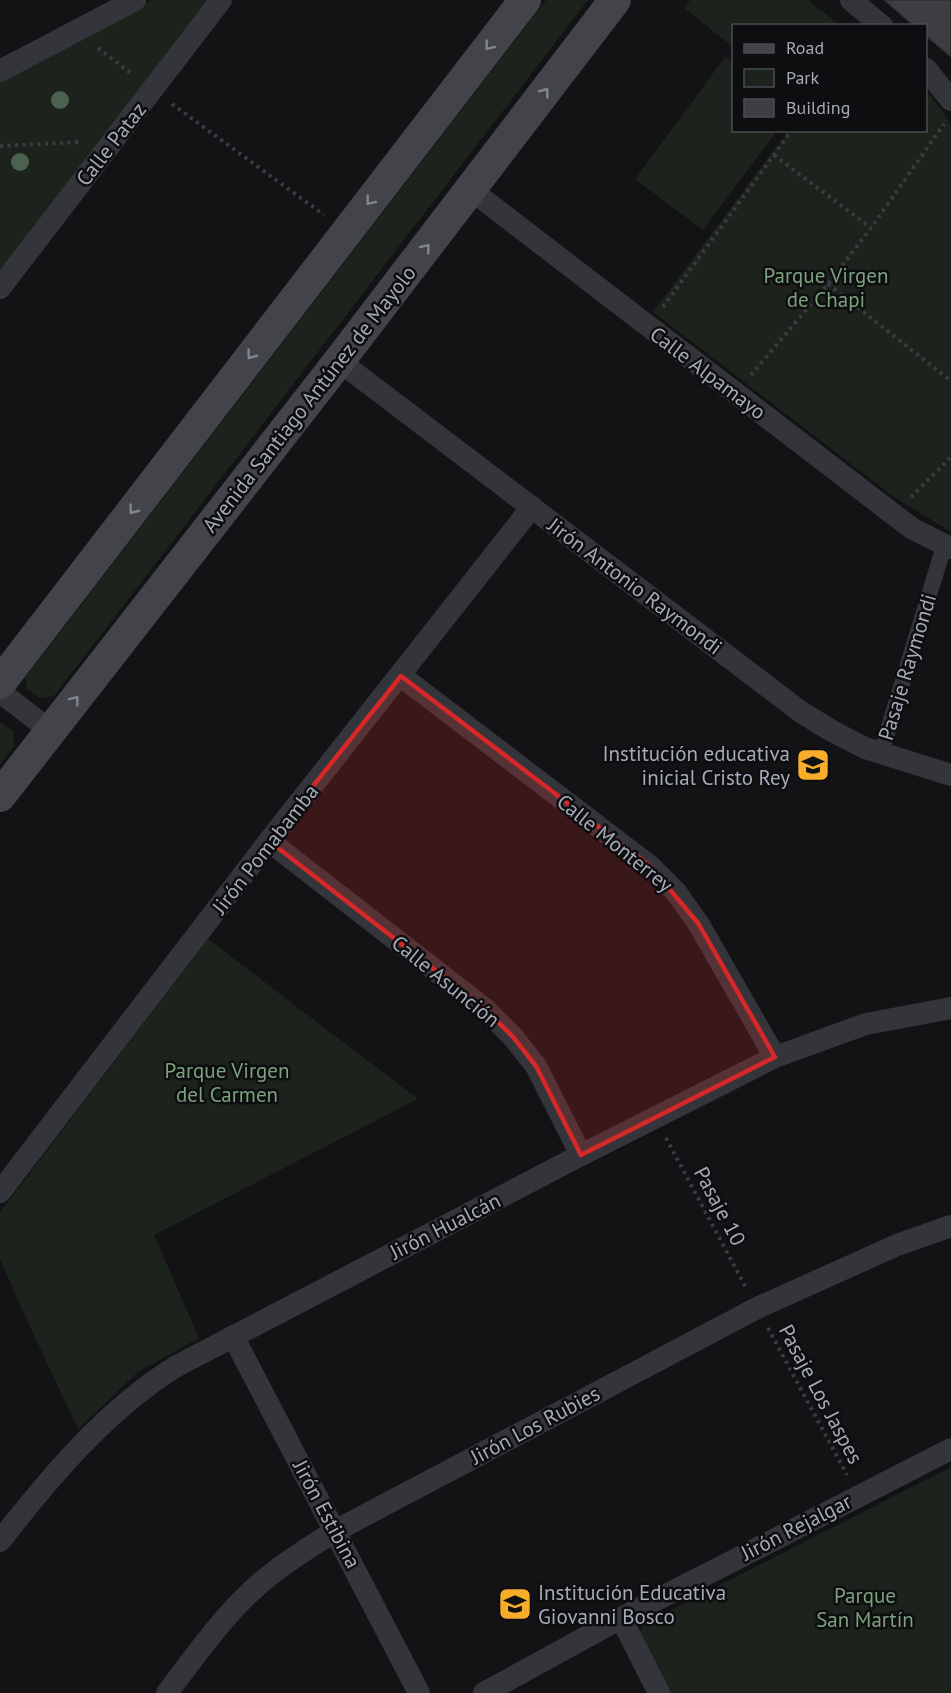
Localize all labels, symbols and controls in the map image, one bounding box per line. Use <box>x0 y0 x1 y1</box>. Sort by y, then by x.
legend <box>732 24 927 132</box>
text: Road <box>786 36 824 59</box>
one-way arrow <box>485 40 496 51</box>
text: Park <box>786 66 819 89</box>
one-way arrow <box>537 88 548 99</box>
text: Building <box>786 96 850 119</box>
street label: Calle Pataz <box>70 97 152 191</box>
one-way arrow <box>366 194 377 205</box>
one-way arrow <box>419 243 430 254</box>
street label: Avenida Santiago Antúnez de Mayolo <box>196 260 422 538</box>
park label: Parque Virgen de Chapi <box>764 262 888 313</box>
street label: Calle Alpamayo <box>645 321 771 425</box>
one-way arrow <box>247 349 258 360</box>
one-way arrow <box>129 504 140 515</box>
street label: Jirón Antonio Raymondi <box>542 511 728 660</box>
street label: Pasaje Raymondi <box>872 590 942 744</box>
one-way arrow <box>67 696 78 707</box>
place label: Institución educativa inicial Cristo Rey <box>602 740 790 791</box>
school or university icon: Institución educativa inicial Cristo Rey <box>795 747 831 783</box>
street label: Jirón Pomabamba <box>205 779 324 920</box>
street label: Calle Monterrey <box>551 788 679 898</box>
street label: Calle Asunción <box>386 929 506 1033</box>
park label: Parque Virgen del Carmen <box>165 1057 289 1108</box>
street label: Pasaje 10 <box>688 1162 752 1250</box>
street label: Jirón Hualcán <box>384 1187 505 1266</box>
street label: Pasaje Los Jaspes <box>773 1320 869 1468</box>
street label: Jirón Los Rubies <box>465 1380 604 1471</box>
street label: Jirón Estibina <box>287 1454 367 1573</box>
street label: Jirón Rejalgar <box>735 1488 856 1567</box>
place label: Institución Educativa Giovanni Bosco <box>538 1579 726 1630</box>
park label: Parque San Martín <box>816 1582 914 1633</box>
school or university icon: Institución Educativa Giovanni Bosco <box>497 1586 533 1622</box>

